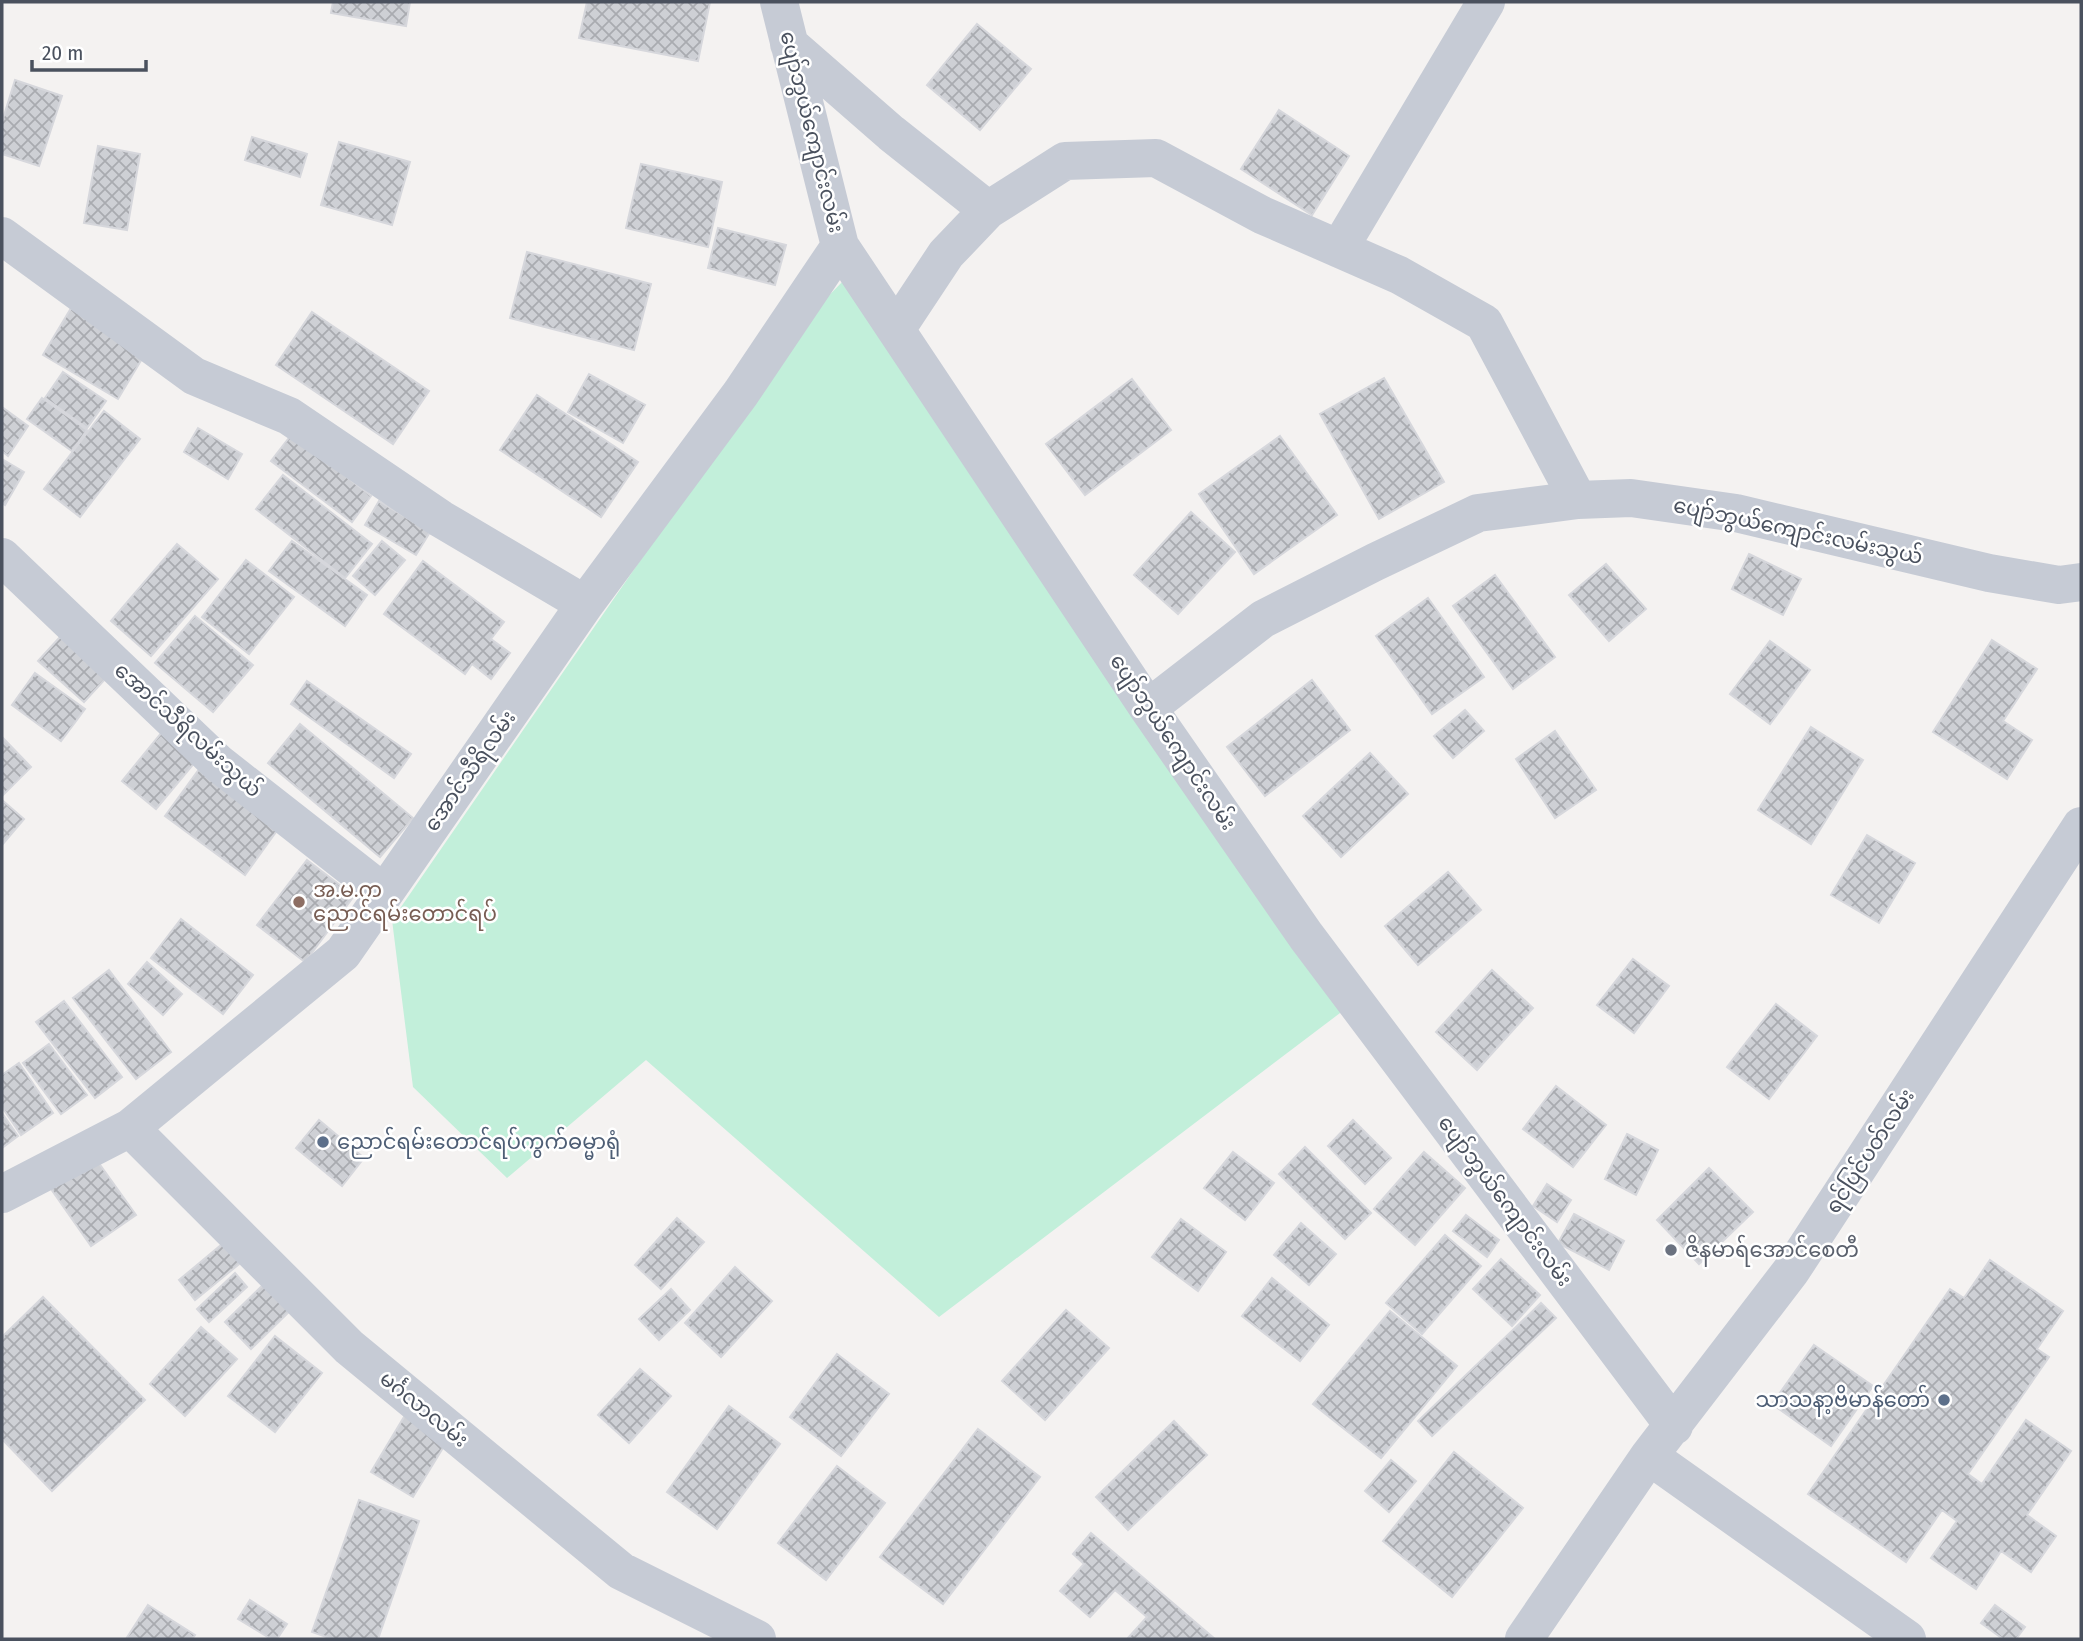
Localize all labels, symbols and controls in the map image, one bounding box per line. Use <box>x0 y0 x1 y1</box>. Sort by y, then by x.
scale bar <box>32 28 145 72</box>
street label: ပျော်ဘွယ်ကျောင်းလမ်း <box>770 28 853 237</box>
text: 20 m <box>42 40 83 66</box>
street label: ပျော်ဘွယ်ကျောင်းလမ်းသွယ် <box>1670 489 1926 575</box>
street label: ပျော်ဘွယ်ကျောင်းလမ်း <box>1100 647 1244 838</box>
street label: အောင်သီရိလမ်းသွယ် <box>106 655 269 806</box>
street label: အောင်သီရိလမ်း <box>416 704 525 839</box>
place label: အ.မ.က ညောင်ရမ်းတောင်ရပ် <box>313 877 497 931</box>
marker: အ.မ.က ညောင်ရမ်းတောင်ရပ် <box>291 894 307 910</box>
street label: ရင်ပြင်ပတ်လမ်း <box>1817 1082 1923 1221</box>
street label: ပျော်ဘွယ်ကျောင်းလမ်း <box>1428 1109 1580 1294</box>
place label: ညောင်ရမ်းတောင်ရပ်ကွက်ဓမ္မာရုံ <box>337 1126 620 1160</box>
marker: ညောင်ရမ်းတောင်ရပ်ကွက်ဓမ္မာရုံ <box>315 1134 331 1150</box>
place label: ဇိနမာရ်အောင်စေတီ <box>1685 1234 1859 1267</box>
marker: ဇိနမာရ်အောင်စေတီ <box>1663 1242 1679 1258</box>
street label: မင်္ဂလာလမ်း <box>374 1363 475 1453</box>
place label: သာသနာ့ဗိမာန်တော် <box>1756 1384 1930 1417</box>
marker: သာသနာ့ဗိမာန်တော် <box>1936 1392 1952 1408</box>

